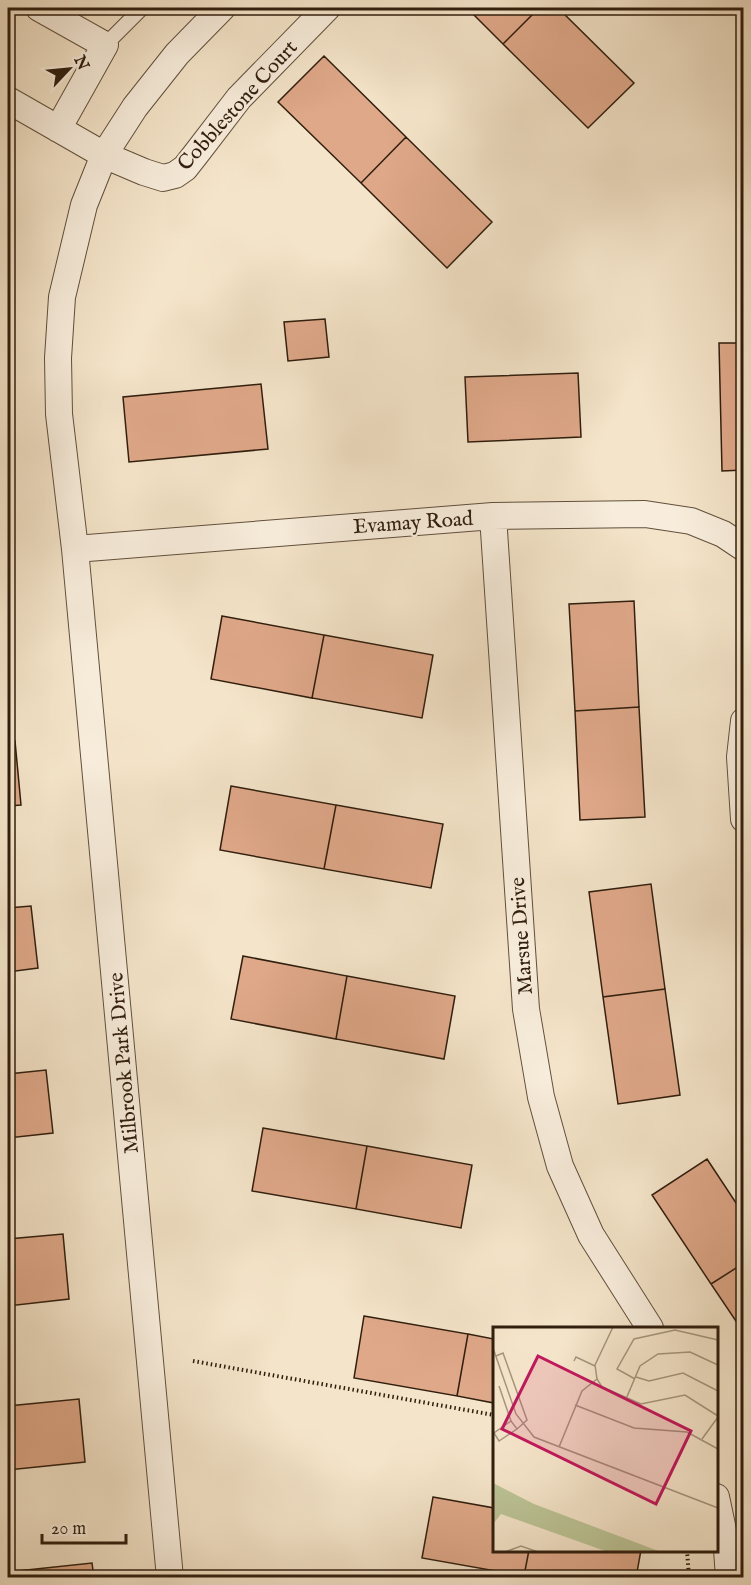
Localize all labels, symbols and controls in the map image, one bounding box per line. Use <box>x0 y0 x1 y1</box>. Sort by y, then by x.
street label: Cobblestone Court <box>172 35 304 177</box>
north arrow <box>39 39 99 99</box>
text: N <box>68 52 93 74</box>
street label: Evamay Road <box>352 506 475 541</box>
street label: Marsue Drive <box>505 876 540 996</box>
street label: Milbrook Park Drive <box>103 971 146 1155</box>
inset map <box>493 1327 718 1552</box>
scale bar <box>42 1507 126 1545</box>
text: 20 m <box>51 1518 86 1541</box>

